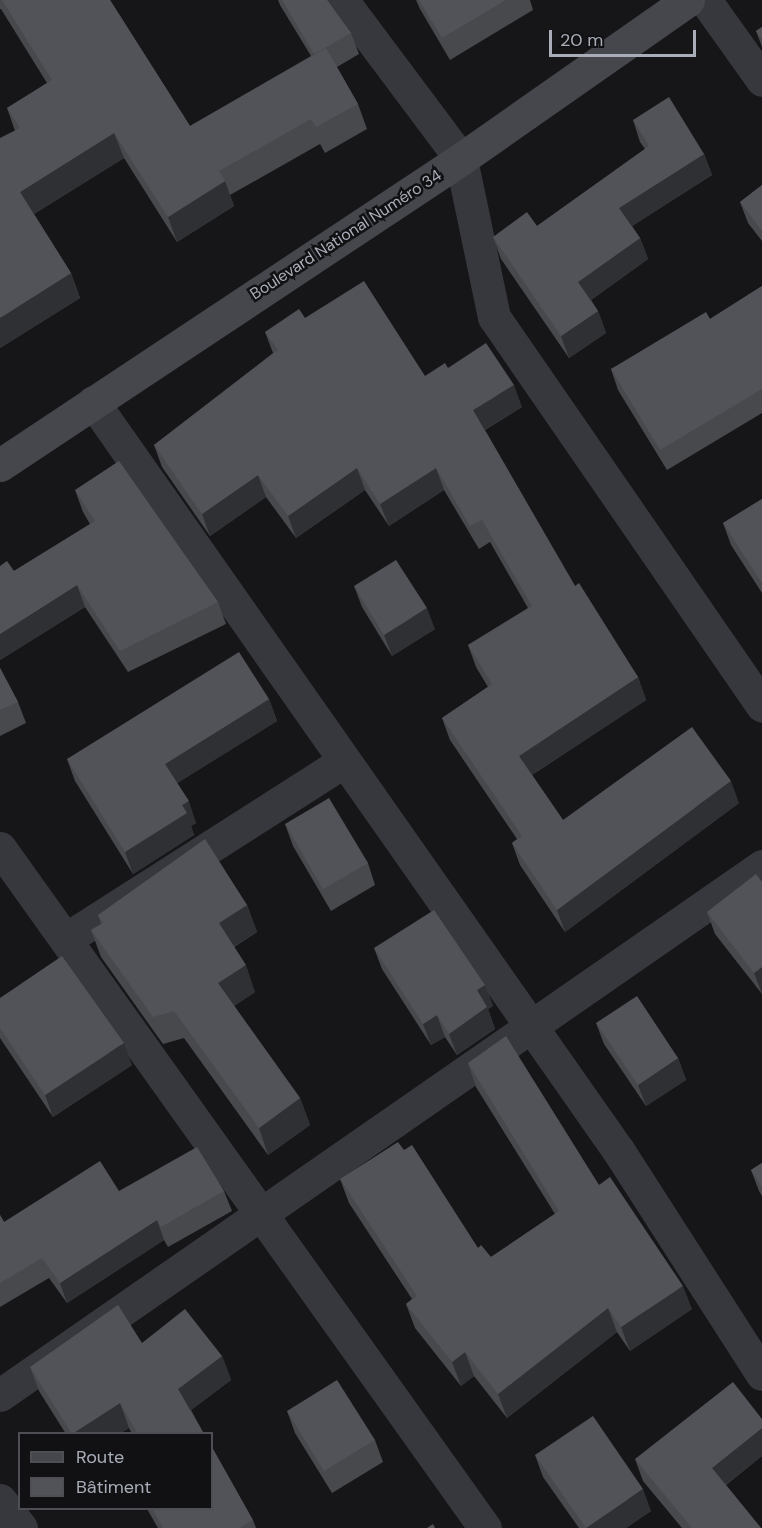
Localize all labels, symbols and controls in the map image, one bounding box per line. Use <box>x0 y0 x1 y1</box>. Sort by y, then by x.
scale bar <box>552 18 699 56</box>
text: 20 m <box>560 28 603 52</box>
street label: Boulevard National Numéro 34 <box>247 166 445 304</box>
legend <box>18 1432 213 1510</box>
text: Route <box>76 1445 124 1469</box>
text: Bâtiment <box>76 1475 151 1499</box>

